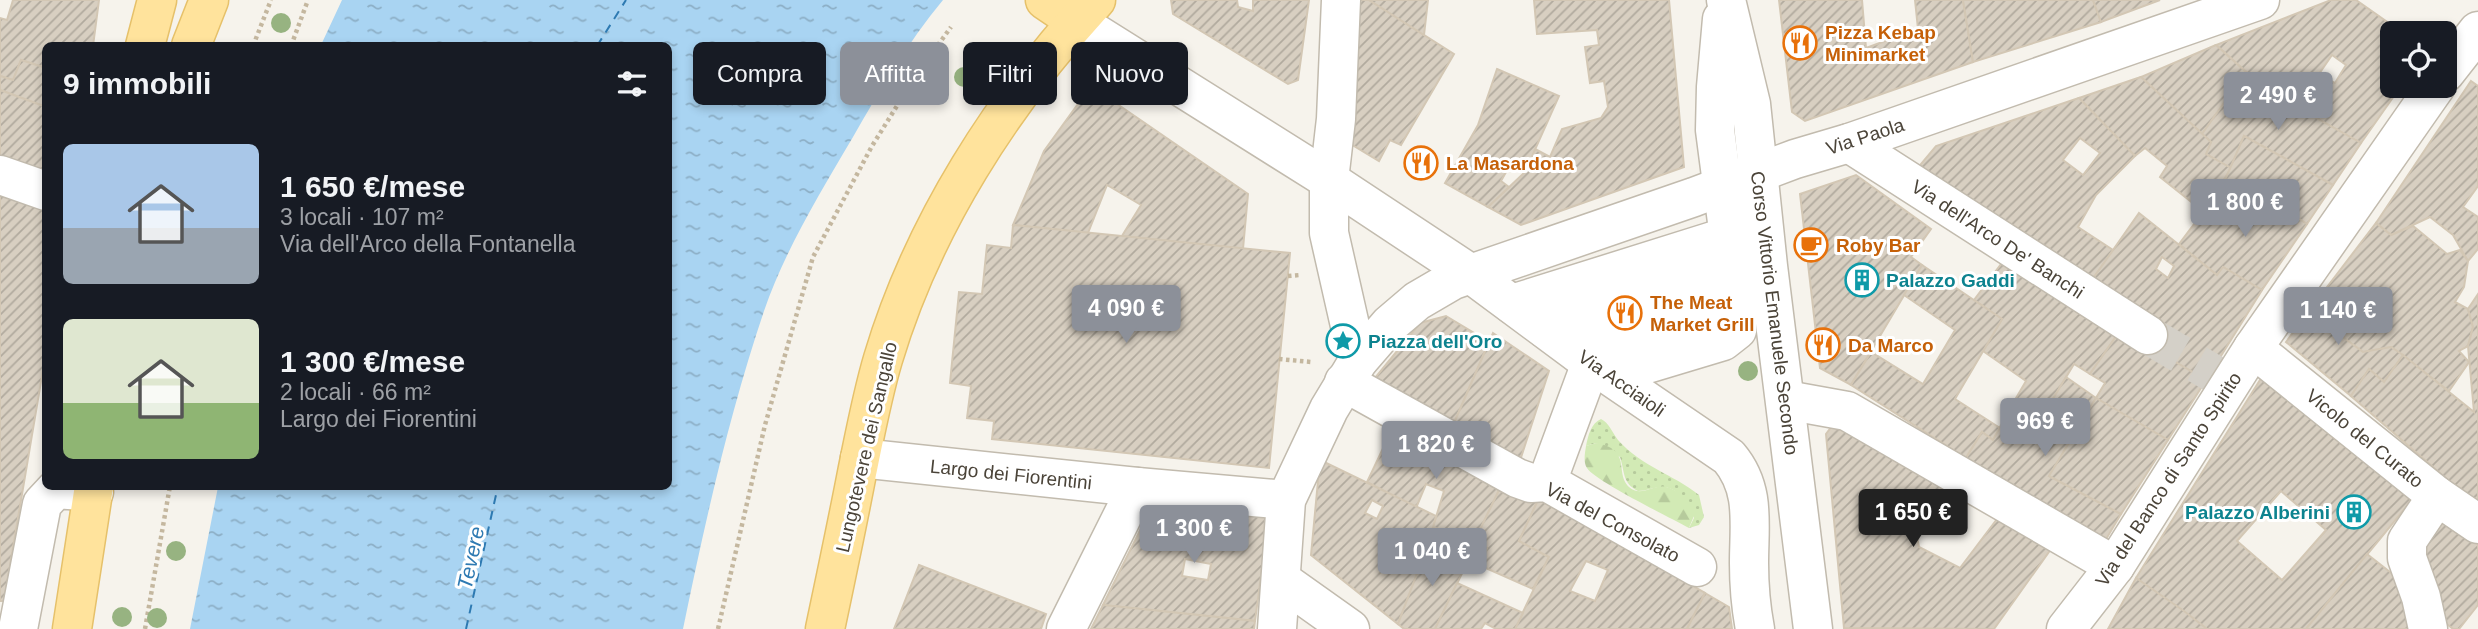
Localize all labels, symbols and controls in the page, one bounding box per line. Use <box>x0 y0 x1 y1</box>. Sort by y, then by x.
map controls <box>2380 21 2457 98</box>
button: locate <box>2380 21 2457 98</box>
place label: Pizza Kebap Minimarket <box>1825 22 1936 65</box>
restaurant icon: Pizza Kebap Minimarket <box>1781 24 1819 62</box>
chip: Compra <box>693 42 826 105</box>
chip: Affitta <box>840 42 949 105</box>
chip: Filtri <box>963 42 1057 105</box>
chip: Nuovo <box>1071 42 1188 105</box>
icon: filters <box>613 65 651 103</box>
text: 9 immobili <box>63 67 211 100</box>
pin: 2 490 € <box>2213 72 2343 132</box>
text: 2 490 € <box>2240 82 2316 108</box>
street label: Via Paola <box>1823 114 1907 159</box>
restaurant icon: La Masardona <box>1402 144 1440 182</box>
place label: La Masardona <box>1446 153 1574 174</box>
text: 1 650 €/mese <box>280 170 465 203</box>
street label: Corso Vittorio Emanuele Secondo <box>1747 170 1802 456</box>
icon: home <box>119 172 203 256</box>
street label: Via dell'Arco De' Banchi <box>1908 176 2088 303</box>
pin: 1 800 € <box>2180 180 2310 239</box>
text: 1 800 € <box>2207 189 2283 215</box>
text: 3 locali · 107 m² <box>280 204 444 230</box>
cafe icon: Roby Bar <box>1792 226 1830 264</box>
text: Via dell'Arco della Fontanella <box>280 231 576 257</box>
place label: Roby Bar <box>1836 235 1921 256</box>
building icon: Palazzo Gaddi <box>1843 261 1881 299</box>
place label: Palazzo Gaddi <box>1886 270 2015 291</box>
pin: 4 090 € <box>1061 286 1191 345</box>
pin: 1 140 € <box>2273 288 2403 347</box>
place label: The Meat Market Grill <box>1650 292 1755 335</box>
restaurant icon: The Meat Market Grill <box>1606 294 1644 332</box>
text: 4 090 € <box>1088 295 1164 321</box>
text: 1 140 € <box>2300 297 2376 323</box>
place icon: Piazza dell'Oro <box>1324 322 1362 360</box>
restaurant icon: Da Marco <box>1804 326 1842 364</box>
place label: Piazza dell'Oro <box>1368 331 1502 352</box>
place label: Da Marco <box>1848 335 1934 356</box>
street label: Lungotevere dei Sangallo <box>832 340 901 554</box>
text: 1 300 €/mese <box>280 345 465 378</box>
street label: Via Acciaioli <box>1574 346 1669 421</box>
icon: home <box>119 347 203 431</box>
street label: Via del Banco di Santo Spirito <box>2091 368 2246 590</box>
text: 2 locali · 66 m² <box>280 379 431 405</box>
street label: Vicolo del Curato <box>2302 385 2427 492</box>
pin: 969 € <box>1996 398 2094 458</box>
text: Largo dei Fiorentini <box>280 406 477 432</box>
text: 969 € <box>2016 408 2074 434</box>
pin: 1 820 € <box>1371 421 1501 481</box>
text: 1 820 € <box>1398 431 1474 457</box>
street label: Largo dei Fiorentini <box>929 456 1093 493</box>
street label: Via del Consolato <box>1542 478 1683 567</box>
pin: 1 650 € <box>1848 490 1978 549</box>
building icon: Palazzo Alberini <box>2335 493 2373 531</box>
text: 1 650 € <box>1875 499 1951 525</box>
place label: Palazzo Alberini <box>2185 502 2330 523</box>
pin: 1 300 € <box>1129 505 1259 565</box>
text: 1 300 € <box>1156 515 1232 541</box>
water label: Tevere <box>453 524 488 591</box>
pin: 1 040 € <box>1367 528 1497 588</box>
text: 1 040 € <box>1394 538 1470 564</box>

